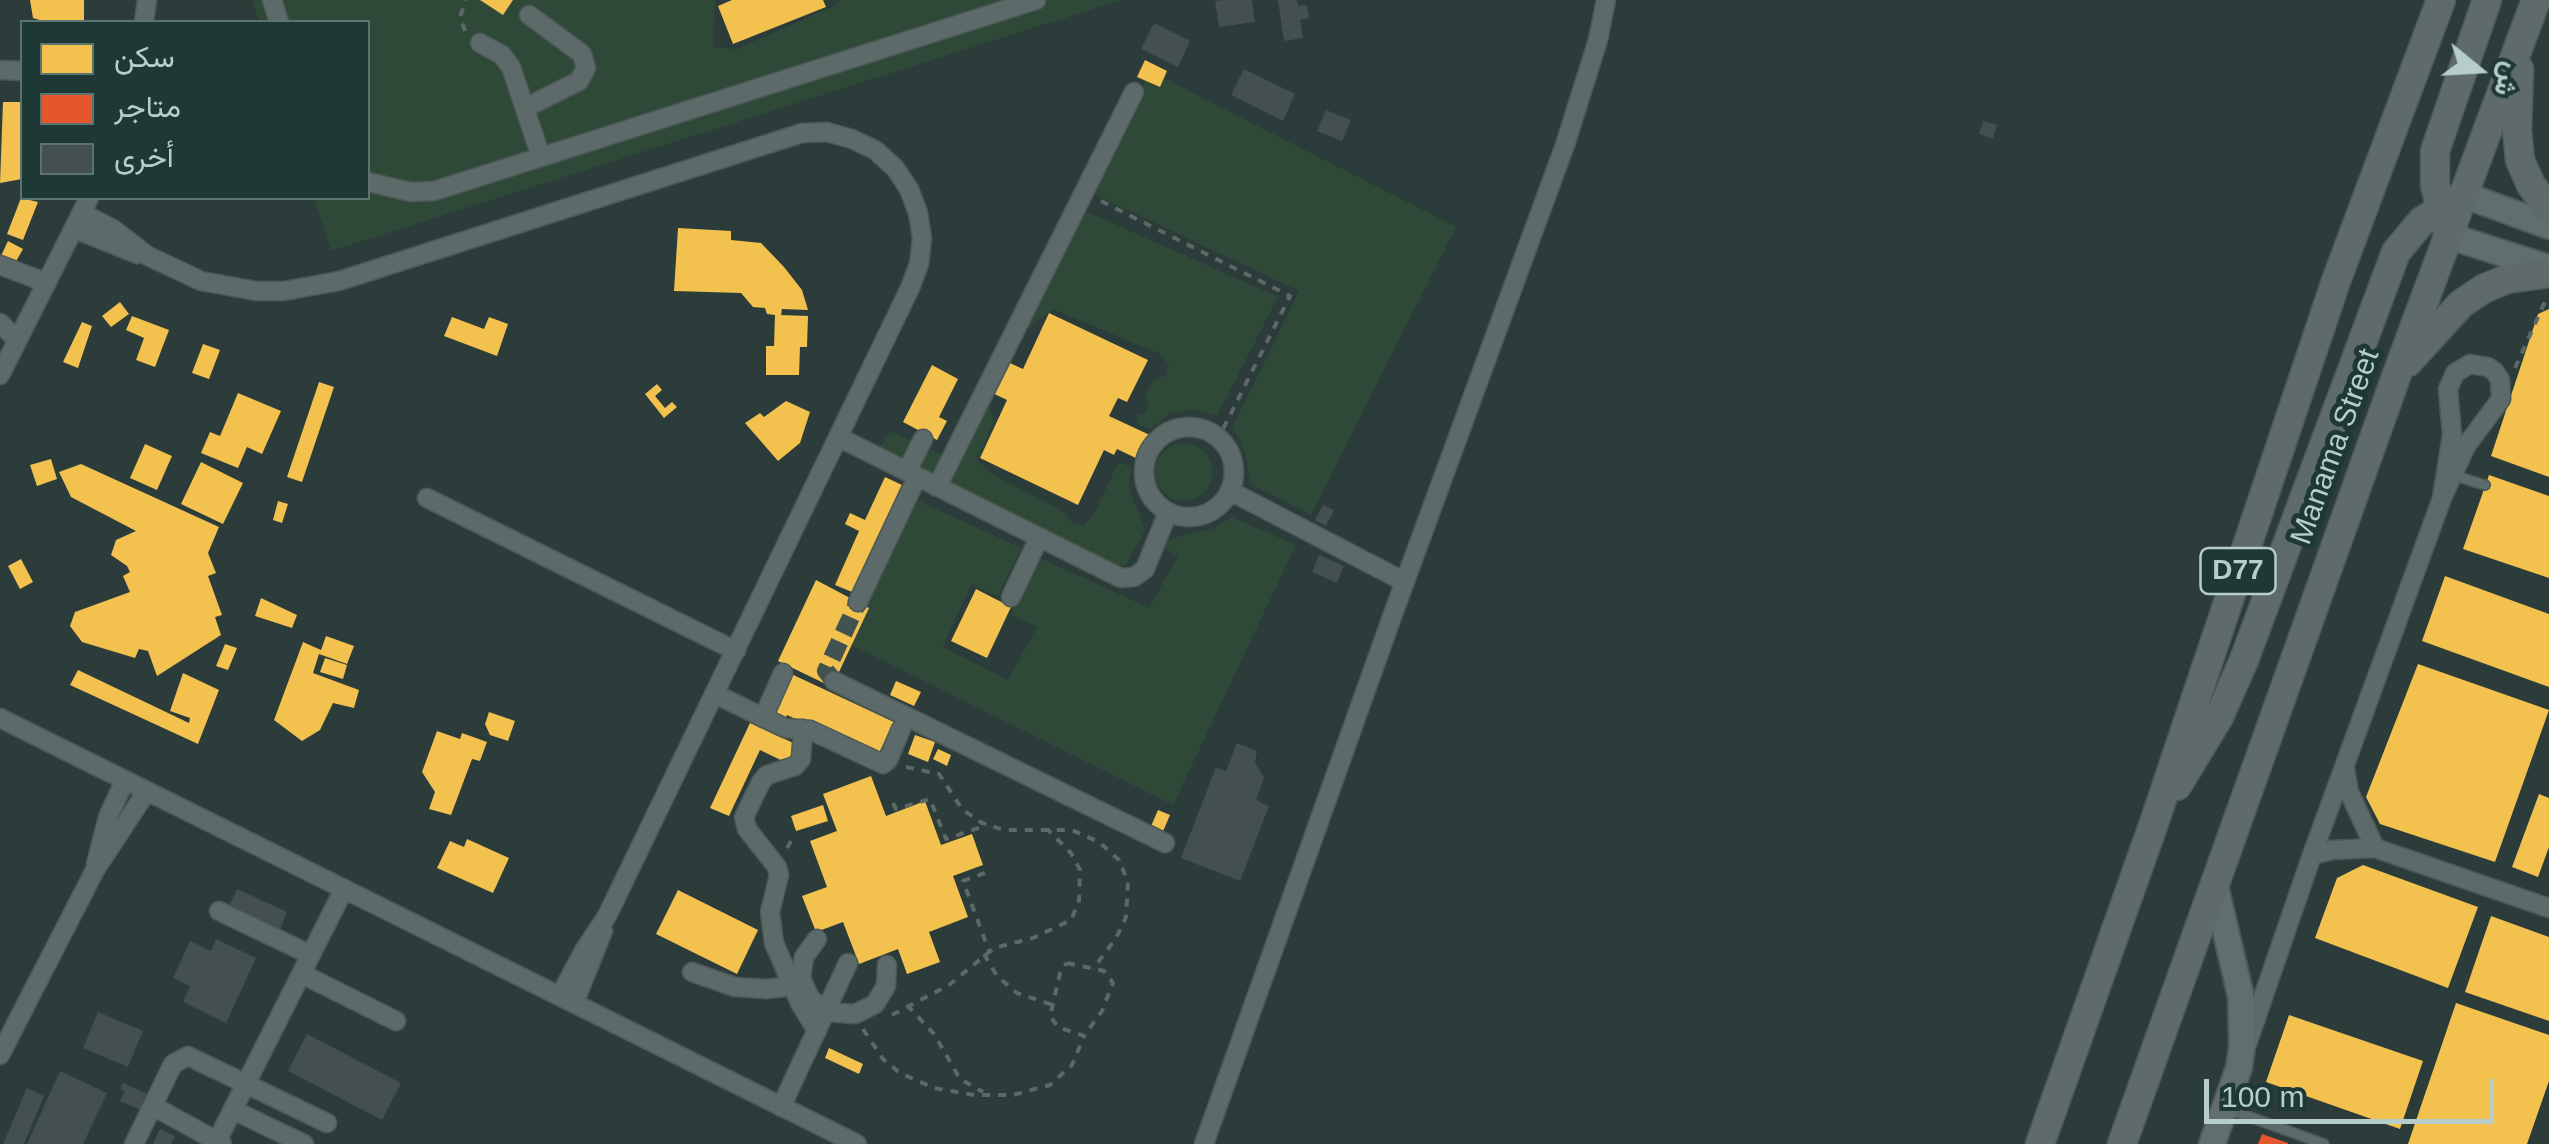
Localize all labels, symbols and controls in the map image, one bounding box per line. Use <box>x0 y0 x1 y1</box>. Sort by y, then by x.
legend <box>20 20 370 200</box>
north arrow <box>2429 20 2529 120</box>
text: سكن <box>114 40 175 73</box>
text: ش <box>2488 59 2528 100</box>
text: متاجر <box>114 90 181 123</box>
text: أخرى <box>114 140 174 173</box>
street label: Manama Street <box>2284 344 2388 550</box>
road number: D77 <box>2200 548 2276 594</box>
scale bar <box>2209 1059 2499 1121</box>
text: 100 m <box>2221 1080 2304 1113</box>

